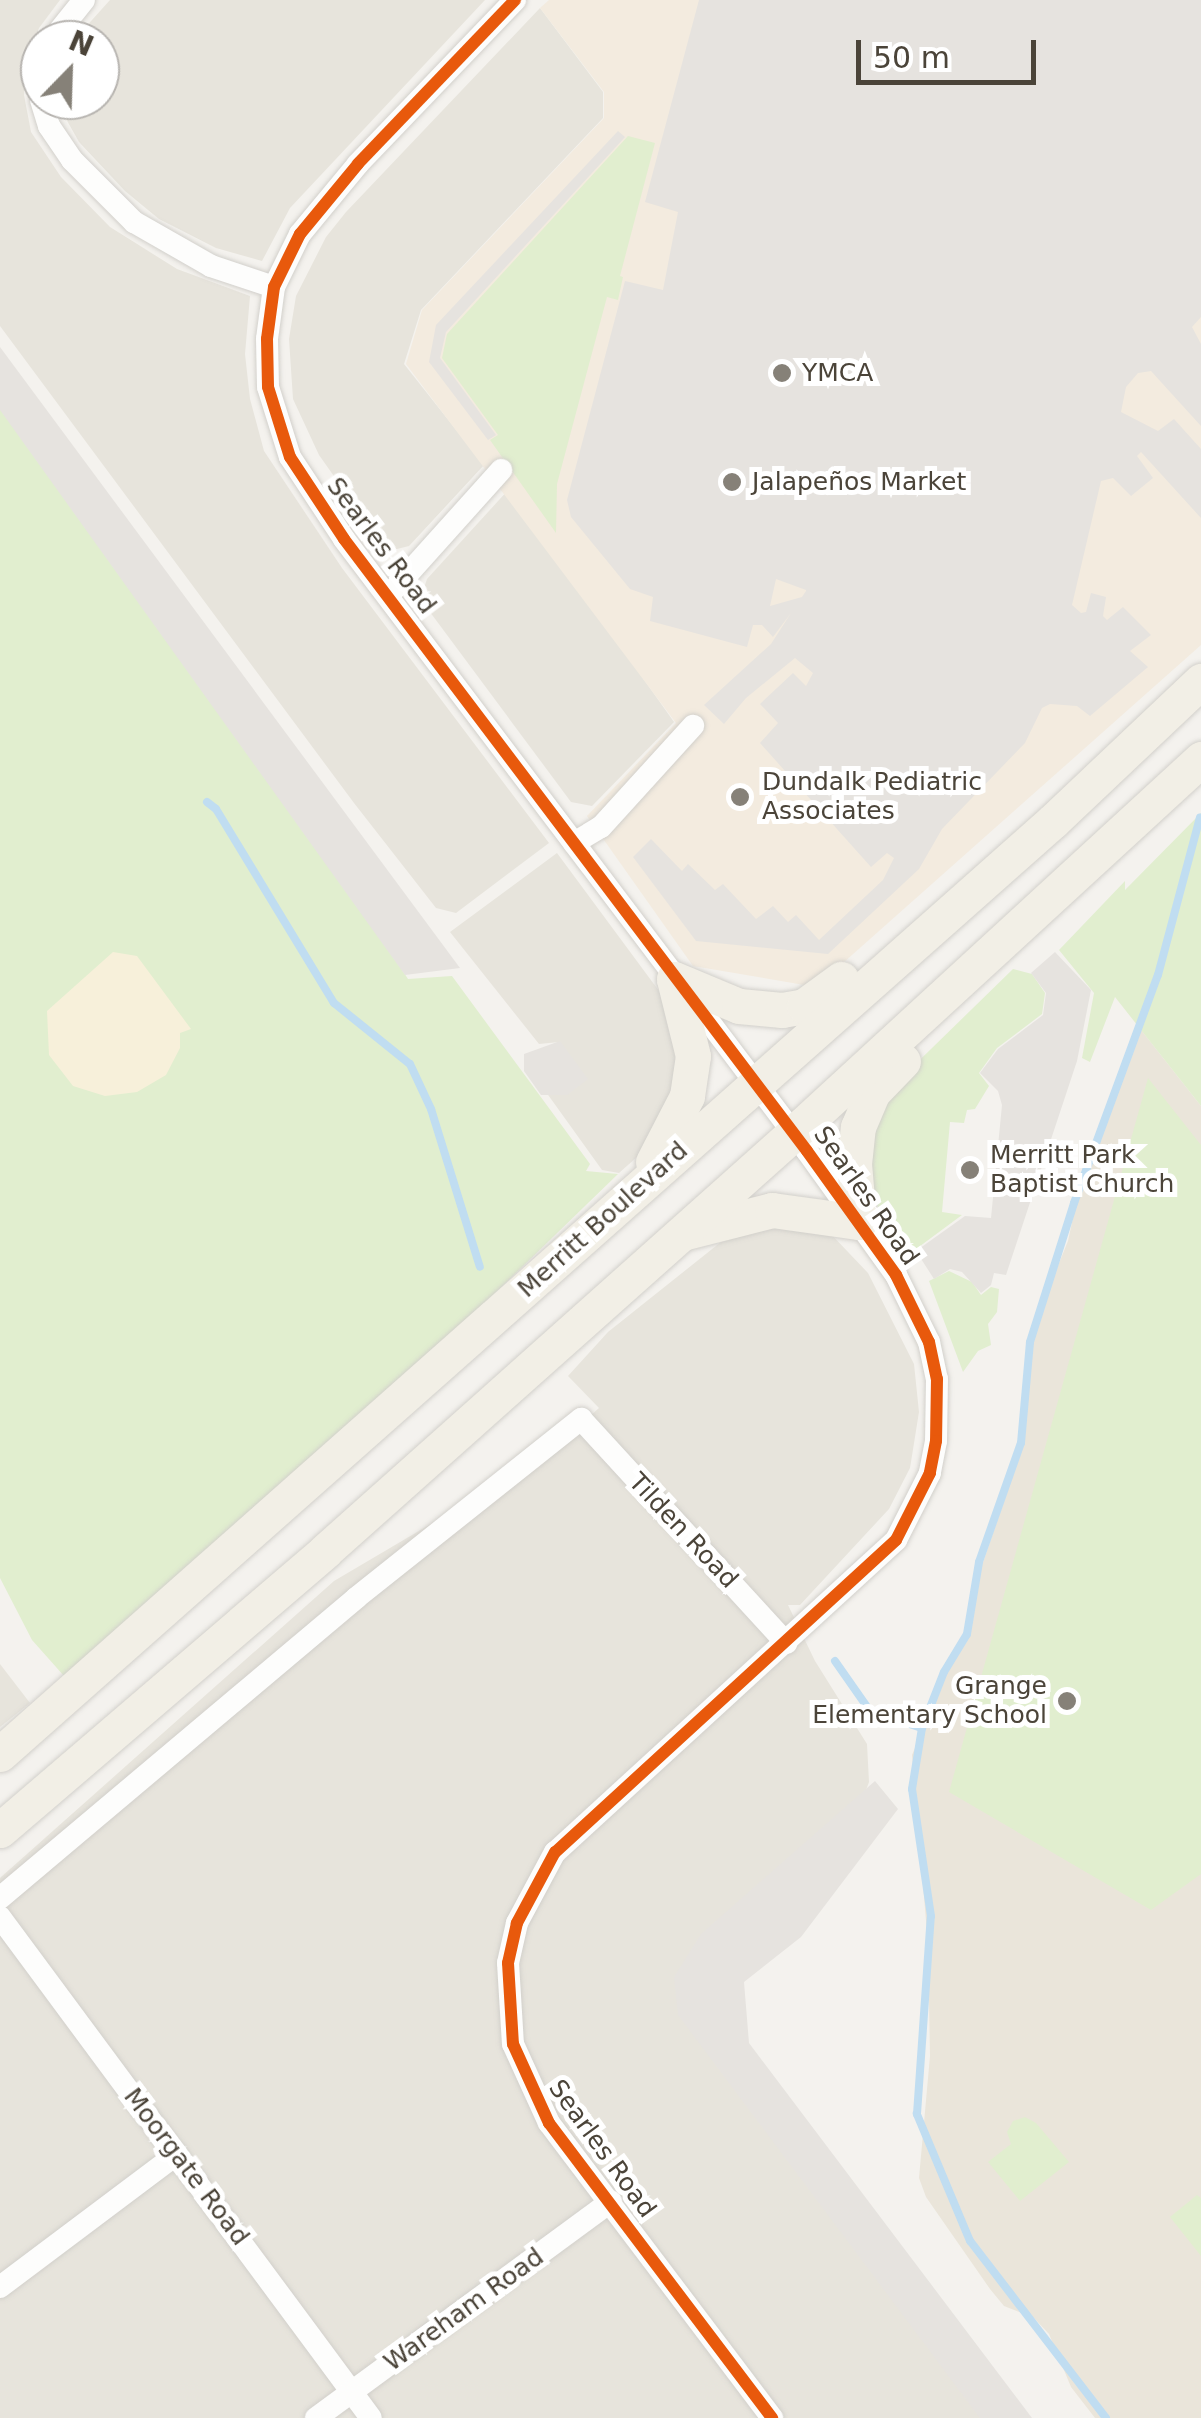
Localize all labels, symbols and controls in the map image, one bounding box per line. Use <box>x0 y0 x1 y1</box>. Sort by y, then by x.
north arrow <box>20 20 120 120</box>
scale bar <box>861 20 1041 82</box>
text: N <box>64 24 98 64</box>
text: 50 m <box>873 40 950 75</box>
place label: YMCA <box>802 358 873 388</box>
marker: YMCA <box>771 362 793 384</box>
place label: Jalapeños Market <box>752 467 966 497</box>
marker: Jalapeños Market <box>721 471 743 493</box>
street label: Searles Road <box>320 472 442 620</box>
place label: Dundalk Pediatric Associates <box>762 768 982 827</box>
marker: Dundalk Pediatric Associates <box>727 784 753 810</box>
street label: Searles Road <box>807 1121 925 1271</box>
street label: Merritt Boulevard <box>512 1136 694 1304</box>
place label: Merritt Park Baptist Church <box>990 1141 1174 1200</box>
marker: Merritt Park Baptist Church <box>959 1159 981 1181</box>
street label: Tilden Road <box>622 1467 744 1595</box>
place label: Grange Elementary School <box>812 1672 1047 1731</box>
marker: Grange Elementary School <box>1056 1690 1078 1712</box>
street label: Searles Road <box>542 2074 662 2224</box>
street label: Moorgate Road <box>117 2082 255 2252</box>
street label: Wareham Road <box>378 2242 550 2378</box>

